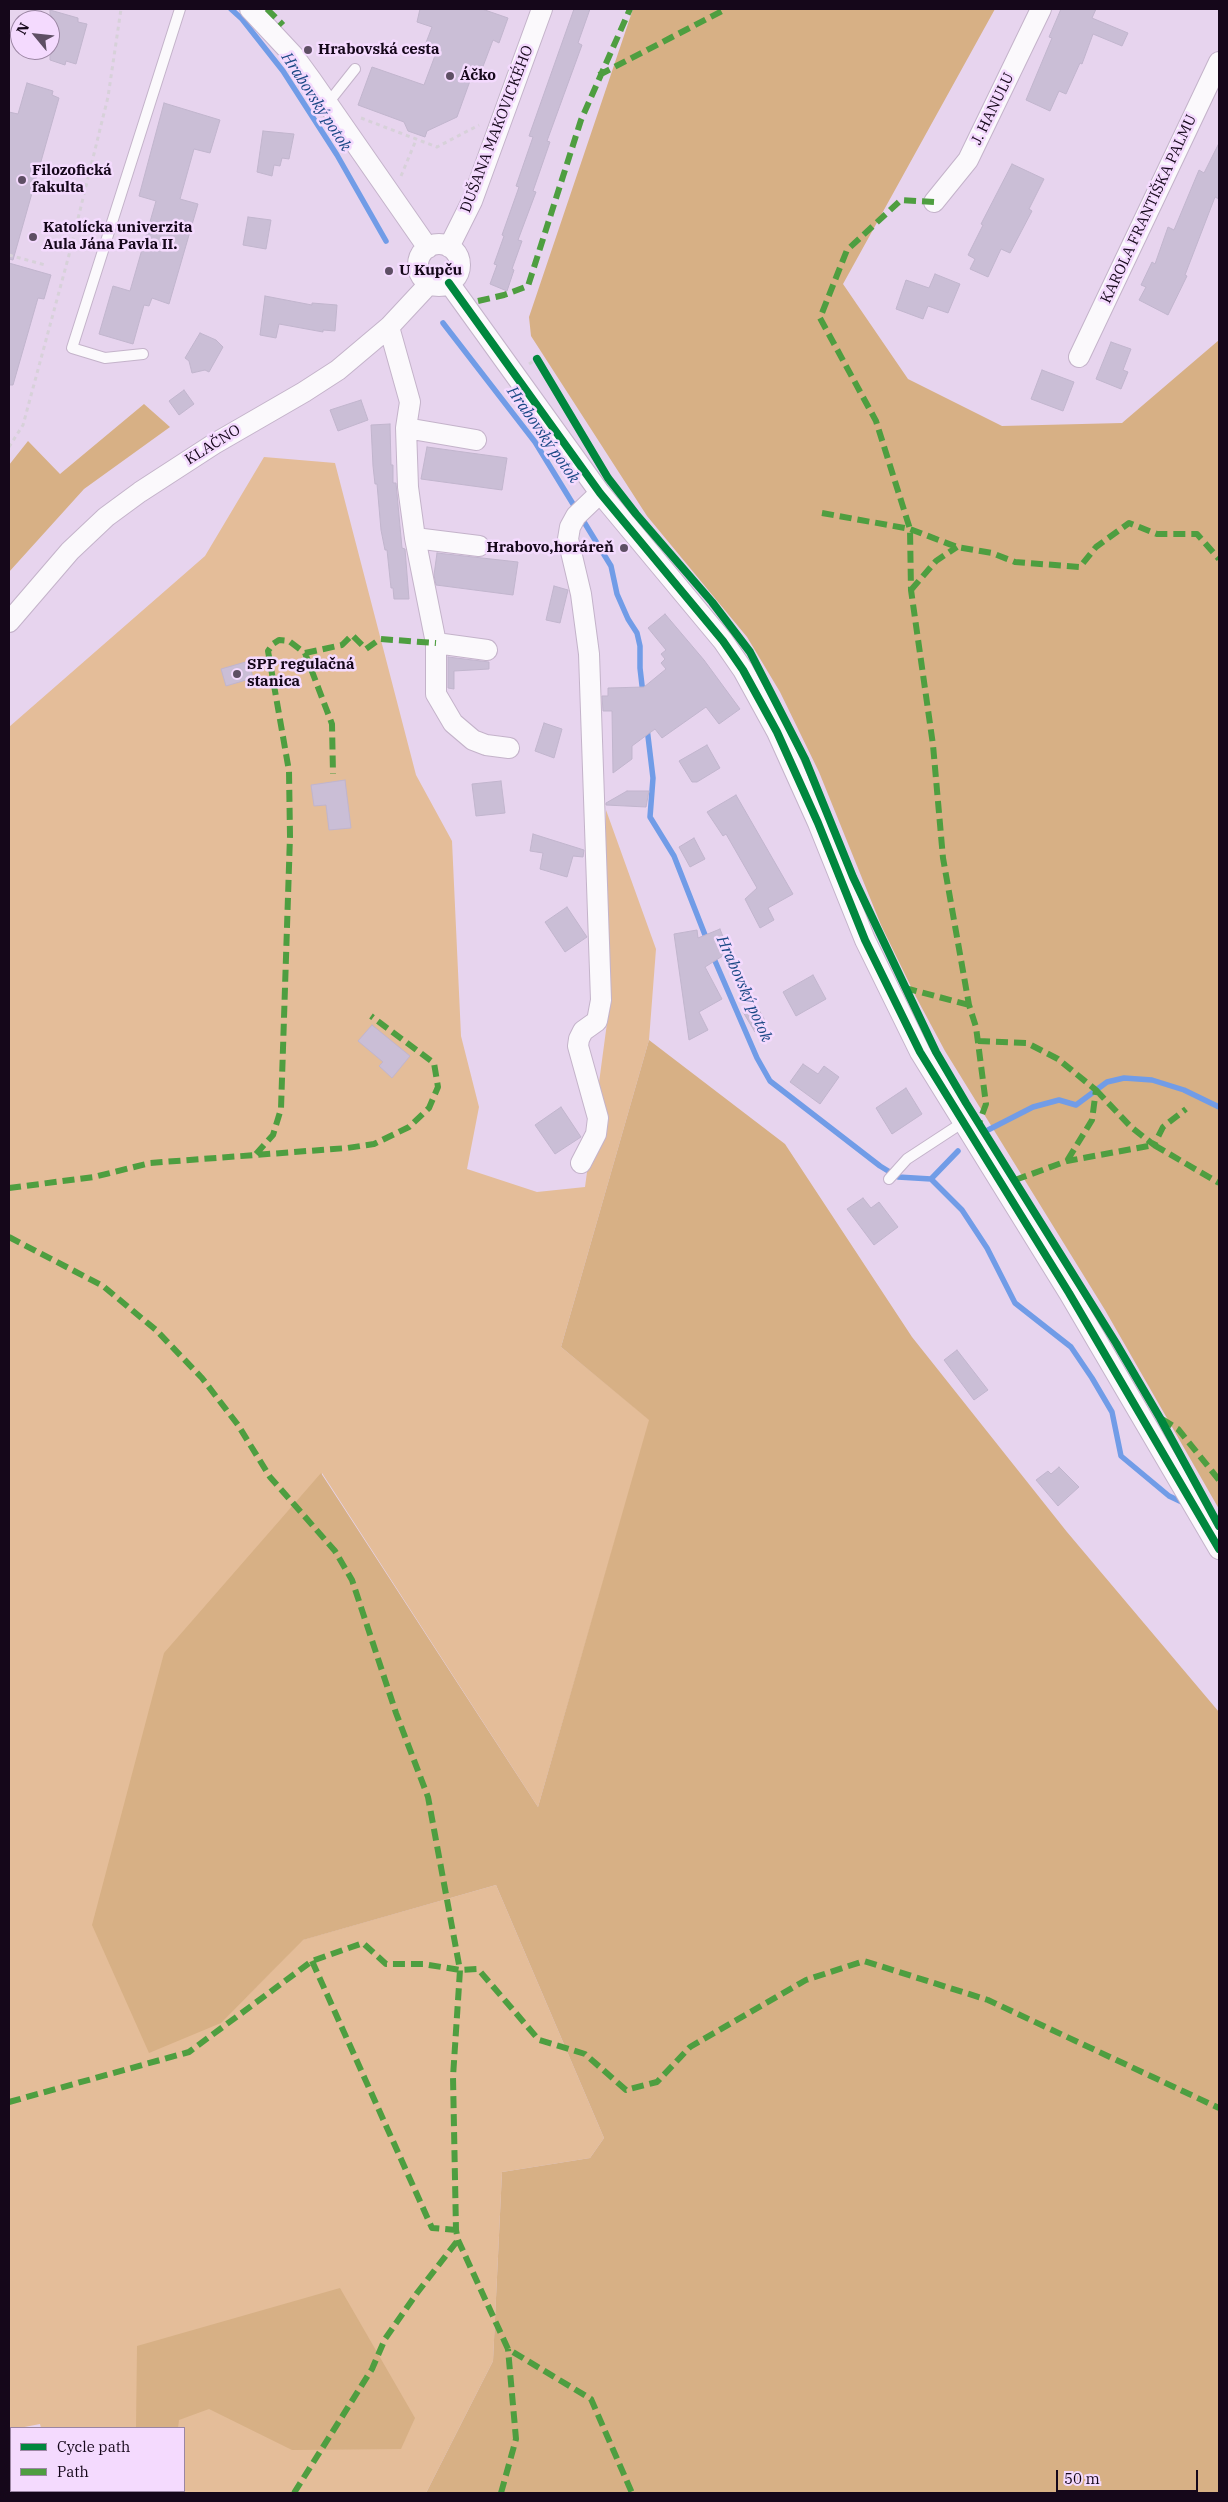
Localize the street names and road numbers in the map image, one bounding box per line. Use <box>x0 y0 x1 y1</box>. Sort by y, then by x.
street label: DUŠANA MAKOVICKÉHO <box>457 43 537 215</box>
street label: J. HANULU <box>968 70 1018 148</box>
street label: KAROLA FRANTIŠKA PALMU <box>1097 112 1201 306</box>
street label: KLAČNO <box>182 421 244 469</box>

